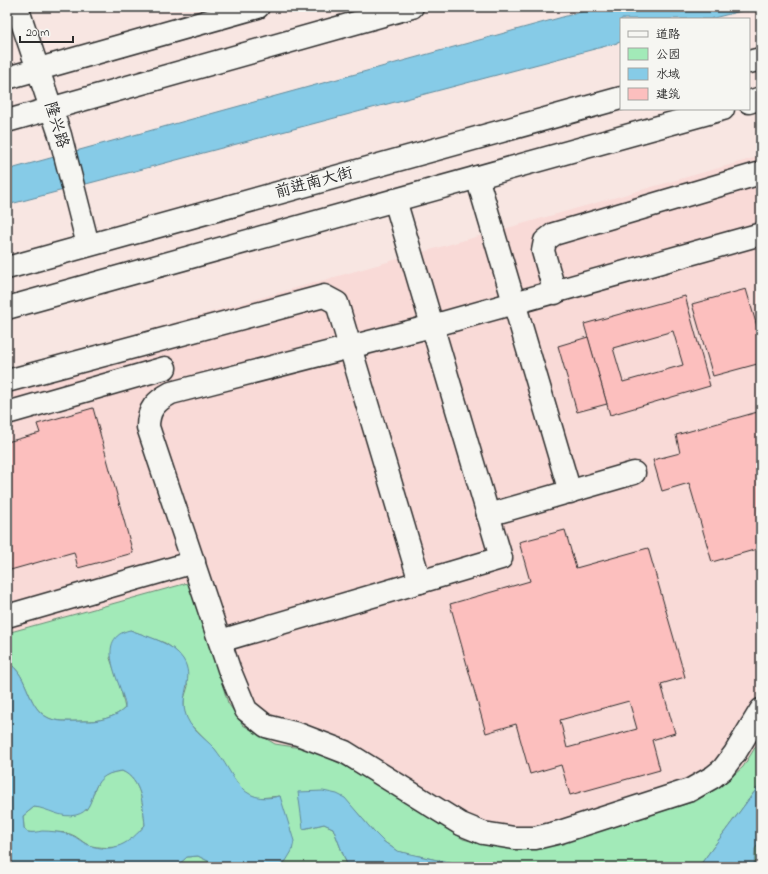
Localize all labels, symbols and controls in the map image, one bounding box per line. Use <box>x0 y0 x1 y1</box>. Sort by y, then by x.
scale bar <box>20 18 73 44</box>
legend <box>620 18 750 110</box>
text: 20 m <box>26 24 49 42</box>
text: 道路 <box>656 26 680 44</box>
text: 公园 <box>656 46 680 64</box>
text: 水域 <box>656 66 680 84</box>
text: 建筑 <box>656 86 680 104</box>
street label: 隆兴路 <box>38 99 74 151</box>
street label: 前进南大街 <box>272 161 356 205</box>

